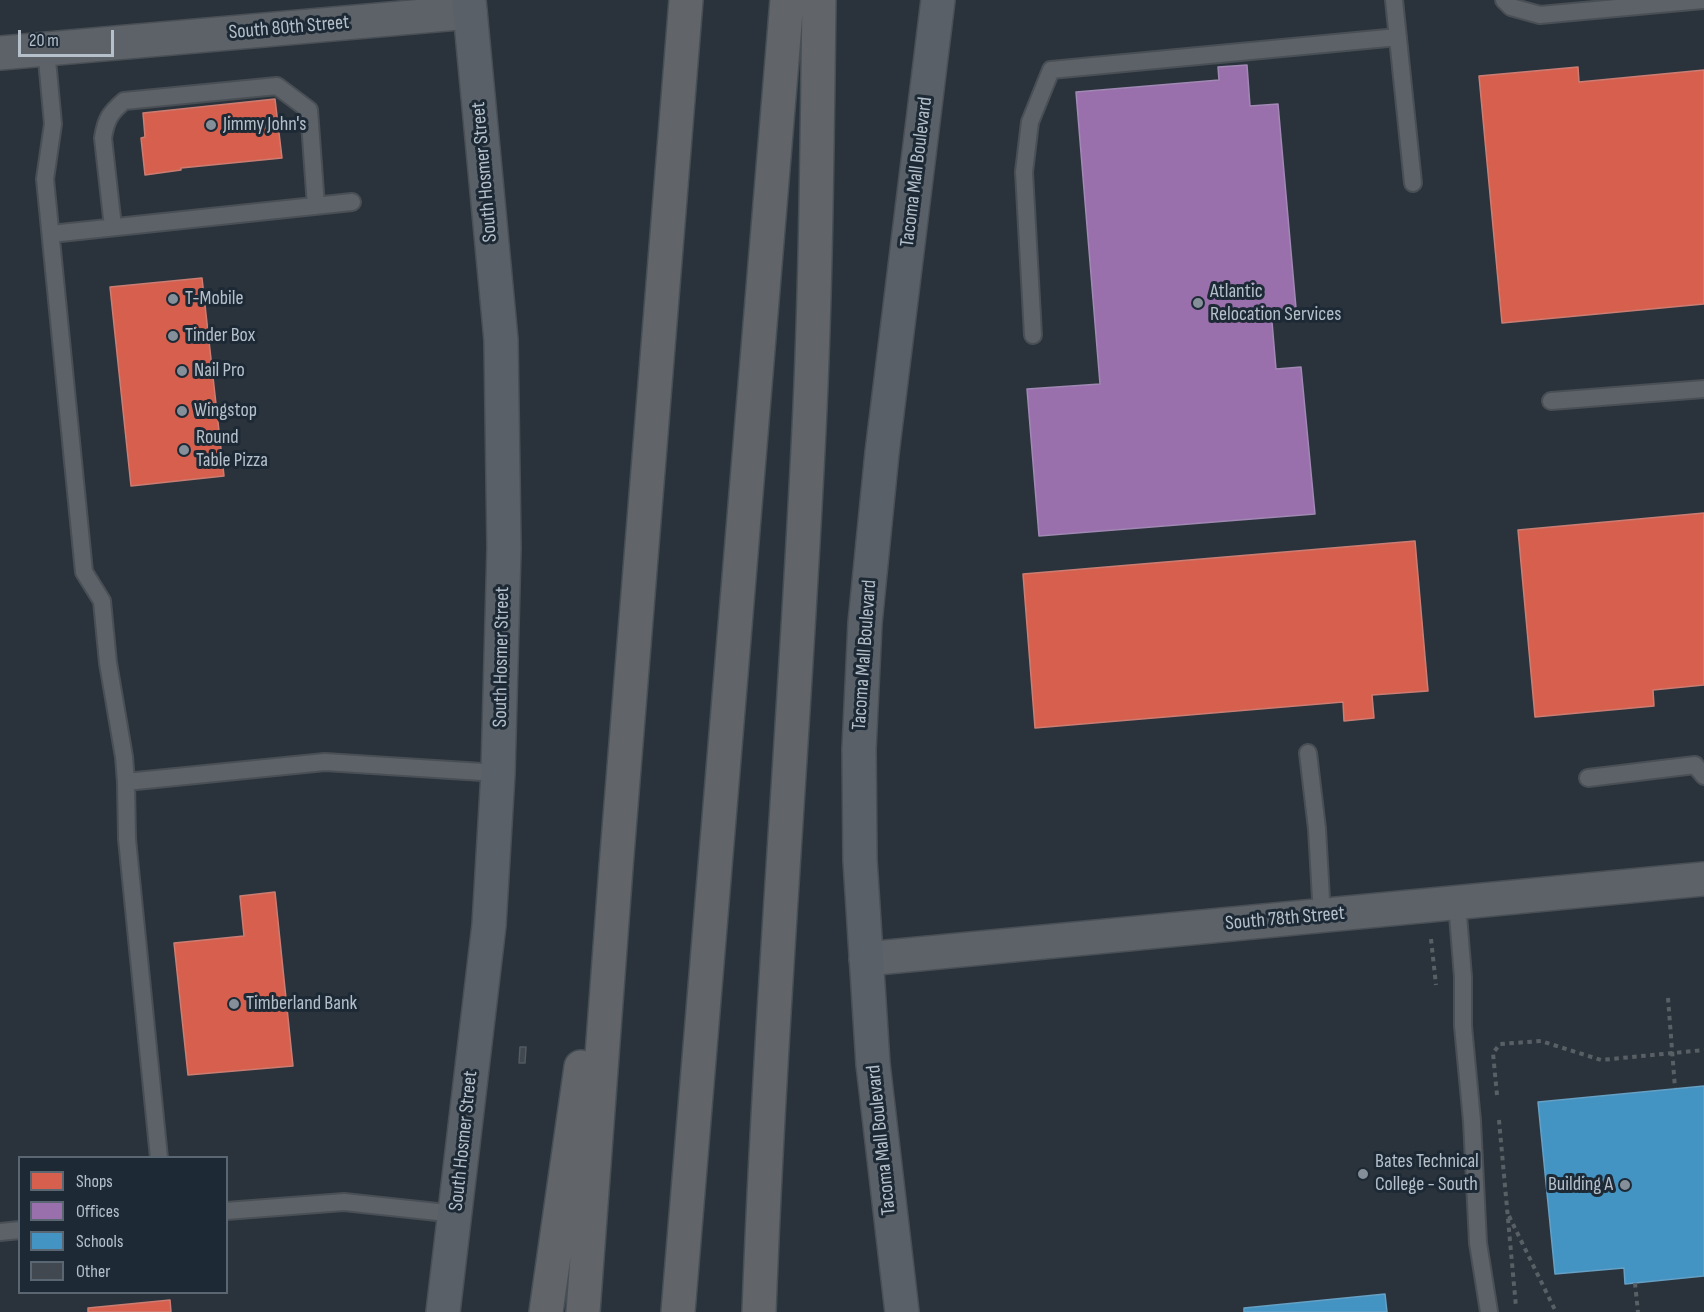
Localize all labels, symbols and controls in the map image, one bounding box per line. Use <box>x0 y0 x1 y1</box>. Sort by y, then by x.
street label: South 80th Street <box>228 11 350 45</box>
scale bar <box>21 18 117 56</box>
text: 20 m <box>29 30 59 51</box>
street label: Tacoma Mall Boulevard <box>896 96 938 248</box>
street label: South Hosmer Street <box>467 101 503 243</box>
place label: Jimmy John's <box>223 113 306 137</box>
marker: Jimmy John's <box>204 118 218 132</box>
place label: Atlantic Relocation Services <box>1210 280 1341 327</box>
place label: T-Mobile <box>185 287 243 311</box>
marker: T-Mobile <box>166 292 180 306</box>
marker: Atlantic Relocation Services <box>1191 296 1205 310</box>
place label: Tinder Box <box>185 324 255 348</box>
marker: Tinder Box <box>166 329 180 343</box>
place label: Nail Pro <box>194 359 245 383</box>
marker: Nail Pro <box>175 364 189 378</box>
place label: Wingstop <box>194 399 257 423</box>
marker: Wingstop <box>175 404 189 418</box>
place label: Round Table Pizza <box>196 426 268 473</box>
marker: Round Table Pizza <box>177 443 191 457</box>
street label: Tacoma Mall Boulevard <box>848 579 882 731</box>
street label: South Hosmer Street <box>489 586 515 728</box>
street label: South 78th Street <box>1224 902 1346 936</box>
place label: Timberland Bank <box>246 992 357 1016</box>
marker: Timberland Bank <box>227 997 241 1011</box>
street label: Tacoma Mall Boulevard <box>862 1064 902 1216</box>
street label: South Hosmer Street <box>445 1070 483 1212</box>
place label: Bates Technical College - South <box>1375 1150 1479 1197</box>
legend <box>18 1156 228 1294</box>
marker: Bates Technical College - South <box>1356 1167 1370 1181</box>
text: Shops <box>76 1171 113 1192</box>
place label: Building A <box>1548 1173 1613 1197</box>
marker: Building A <box>1618 1178 1632 1192</box>
text: Offices <box>76 1201 119 1222</box>
text: Schools <box>76 1231 123 1252</box>
text: Other <box>76 1261 110 1282</box>

